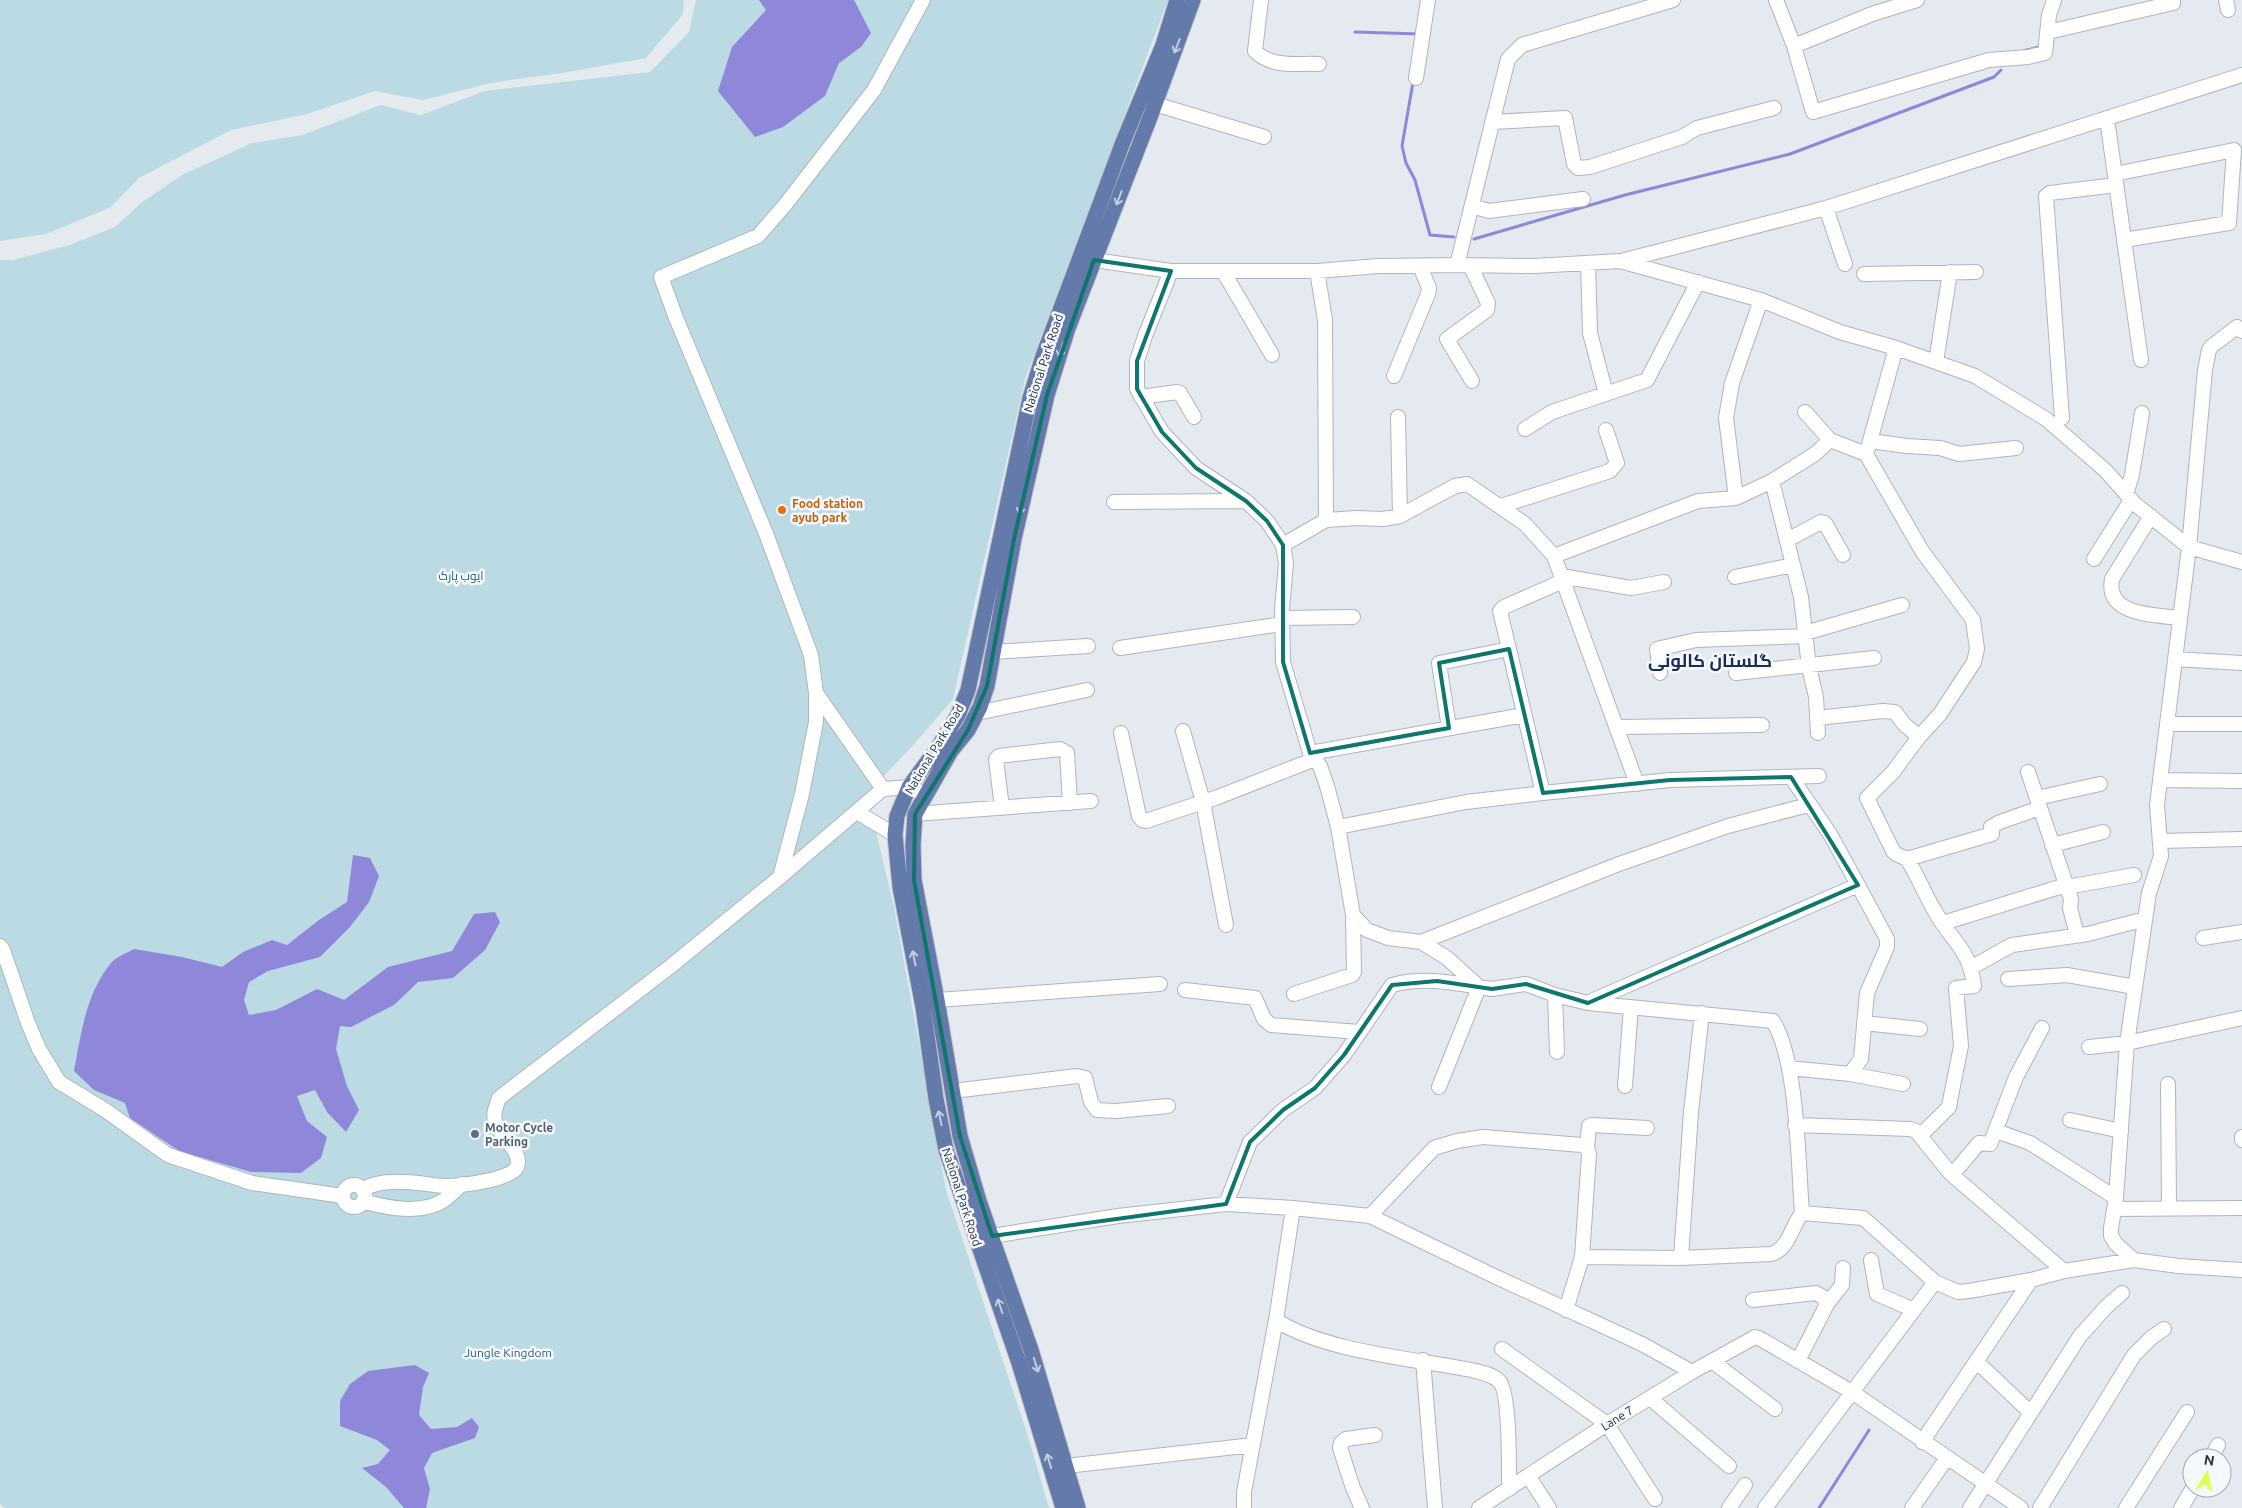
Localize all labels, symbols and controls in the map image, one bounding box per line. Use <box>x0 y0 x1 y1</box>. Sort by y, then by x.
one-way arrow <box>1172 38 1181 53</box>
one-way arrow <box>1113 190 1123 205</box>
street label: National Park Road <box>1021 312 1065 414</box>
one-way arrow <box>1056 341 1066 357</box>
place label: Food station ayub park <box>792 497 863 524</box>
one-way arrow <box>1016 499 1025 515</box>
marker: Food station ayub park <box>776 504 788 516</box>
park label: ایوب پارک <box>439 569 483 585</box>
district label: گلستان کالونی <box>1648 650 1772 672</box>
street label: National Park Road <box>902 702 966 796</box>
one-way arrow <box>908 951 918 967</box>
one-way arrow <box>935 1111 944 1127</box>
place label: Motor Cycle Parking <box>485 1121 553 1148</box>
marker: Motor Cycle Parking <box>469 1128 481 1140</box>
street label: National Park Road <box>940 1146 984 1248</box>
one-way arrow <box>995 1299 1004 1315</box>
park label: Jungle Kingdom <box>464 1346 552 1359</box>
one-way arrow <box>1031 1357 1041 1373</box>
street label: Lane 7 <box>1599 1403 1635 1433</box>
north arrow <box>2182 1448 2232 1498</box>
text: N <box>2203 1451 2216 1469</box>
one-way arrow <box>1043 1454 1053 1470</box>

